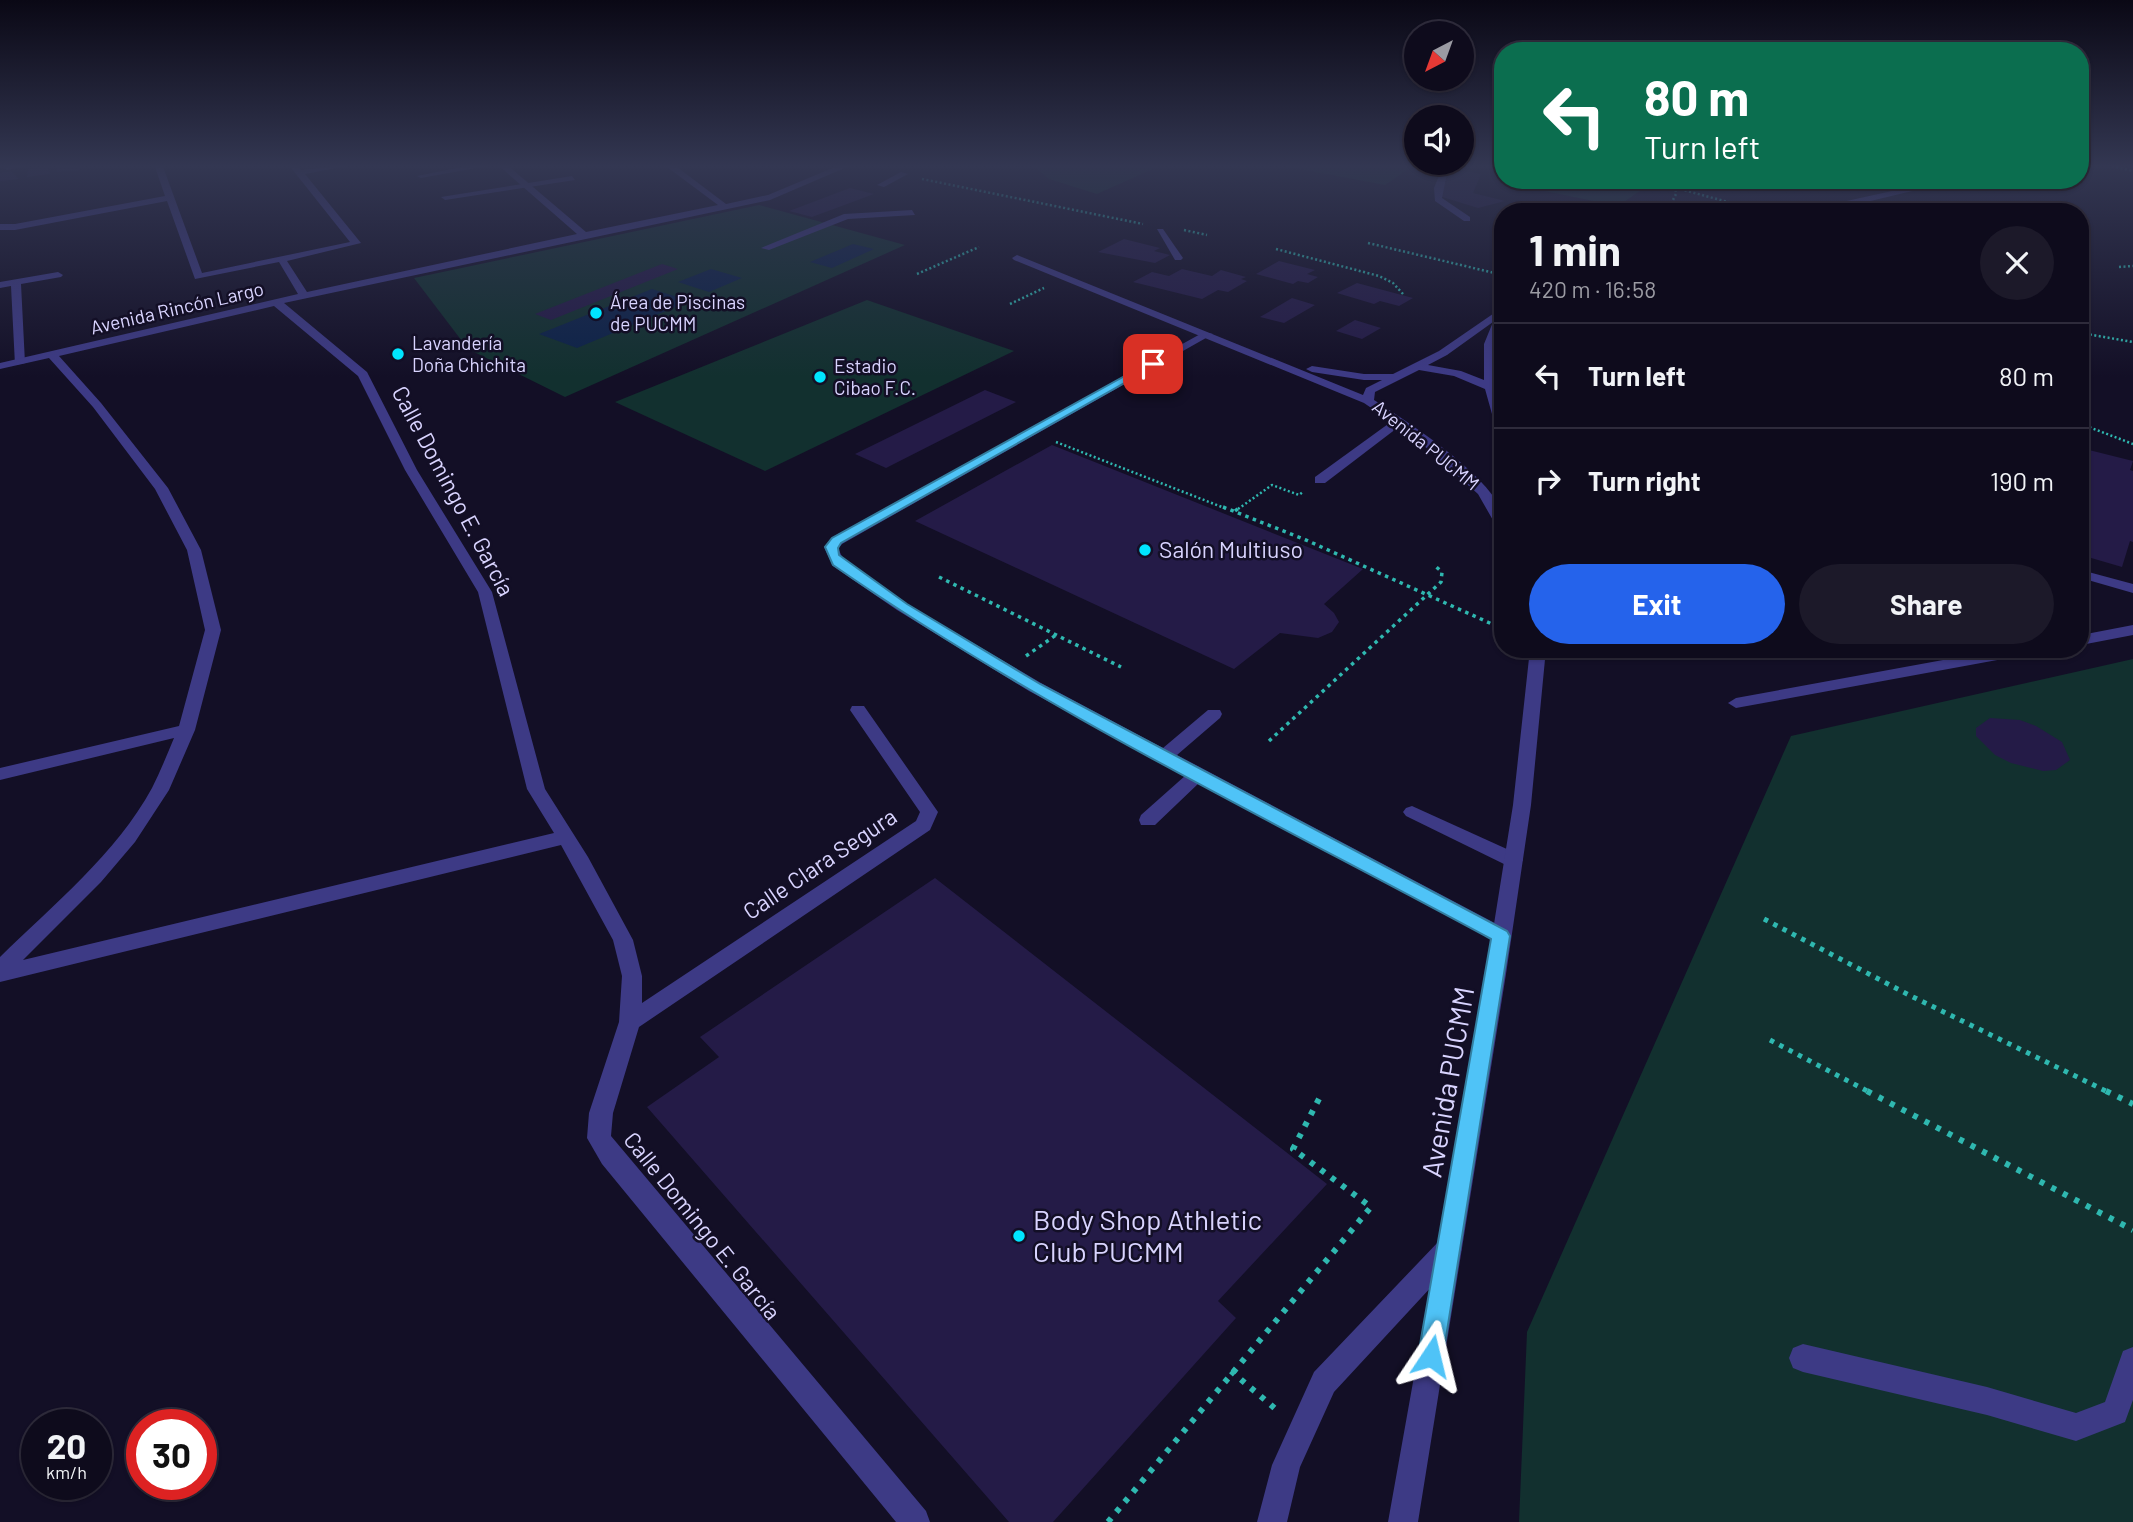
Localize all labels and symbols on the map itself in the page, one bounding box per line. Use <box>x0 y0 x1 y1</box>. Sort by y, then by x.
north arrow <box>1404 21 1474 91</box>
street label: Avenida Rincón Largo <box>88 276 266 339</box>
place label: Área de Piscinas de PUCMM <box>610 290 745 335</box>
marker: Área de Piscinas de PUCMM <box>588 305 604 321</box>
place label: Lavandería Doña Chichita <box>412 331 526 376</box>
pin <box>1123 334 1183 394</box>
marker: Lavandería Doña Chichita <box>390 346 406 362</box>
place label: Estadio Cibao F.C. <box>834 354 916 399</box>
marker: Estadio Cibao F.C. <box>812 369 828 385</box>
street label: Calle Domingo E. García <box>387 381 521 600</box>
street label: Avenida PUCMM <box>1368 395 1484 495</box>
place label: Salón Multiuso <box>1159 535 1303 563</box>
marker: Salón Multiuso <box>1137 542 1153 558</box>
street label: Calle Clara Segura <box>737 801 902 925</box>
street label: Avenida PUCMM <box>1414 984 1480 1180</box>
street label: Calle Domingo E. García <box>618 1126 787 1325</box>
place label: Body Shop Athletic Club PUCMM <box>1033 1202 1262 1268</box>
marker: Body Shop Athletic Club PUCMM <box>1011 1228 1027 1244</box>
position arrow <box>1394 1319 1468 1393</box>
speed limit sign: 30 <box>126 1409 217 1500</box>

